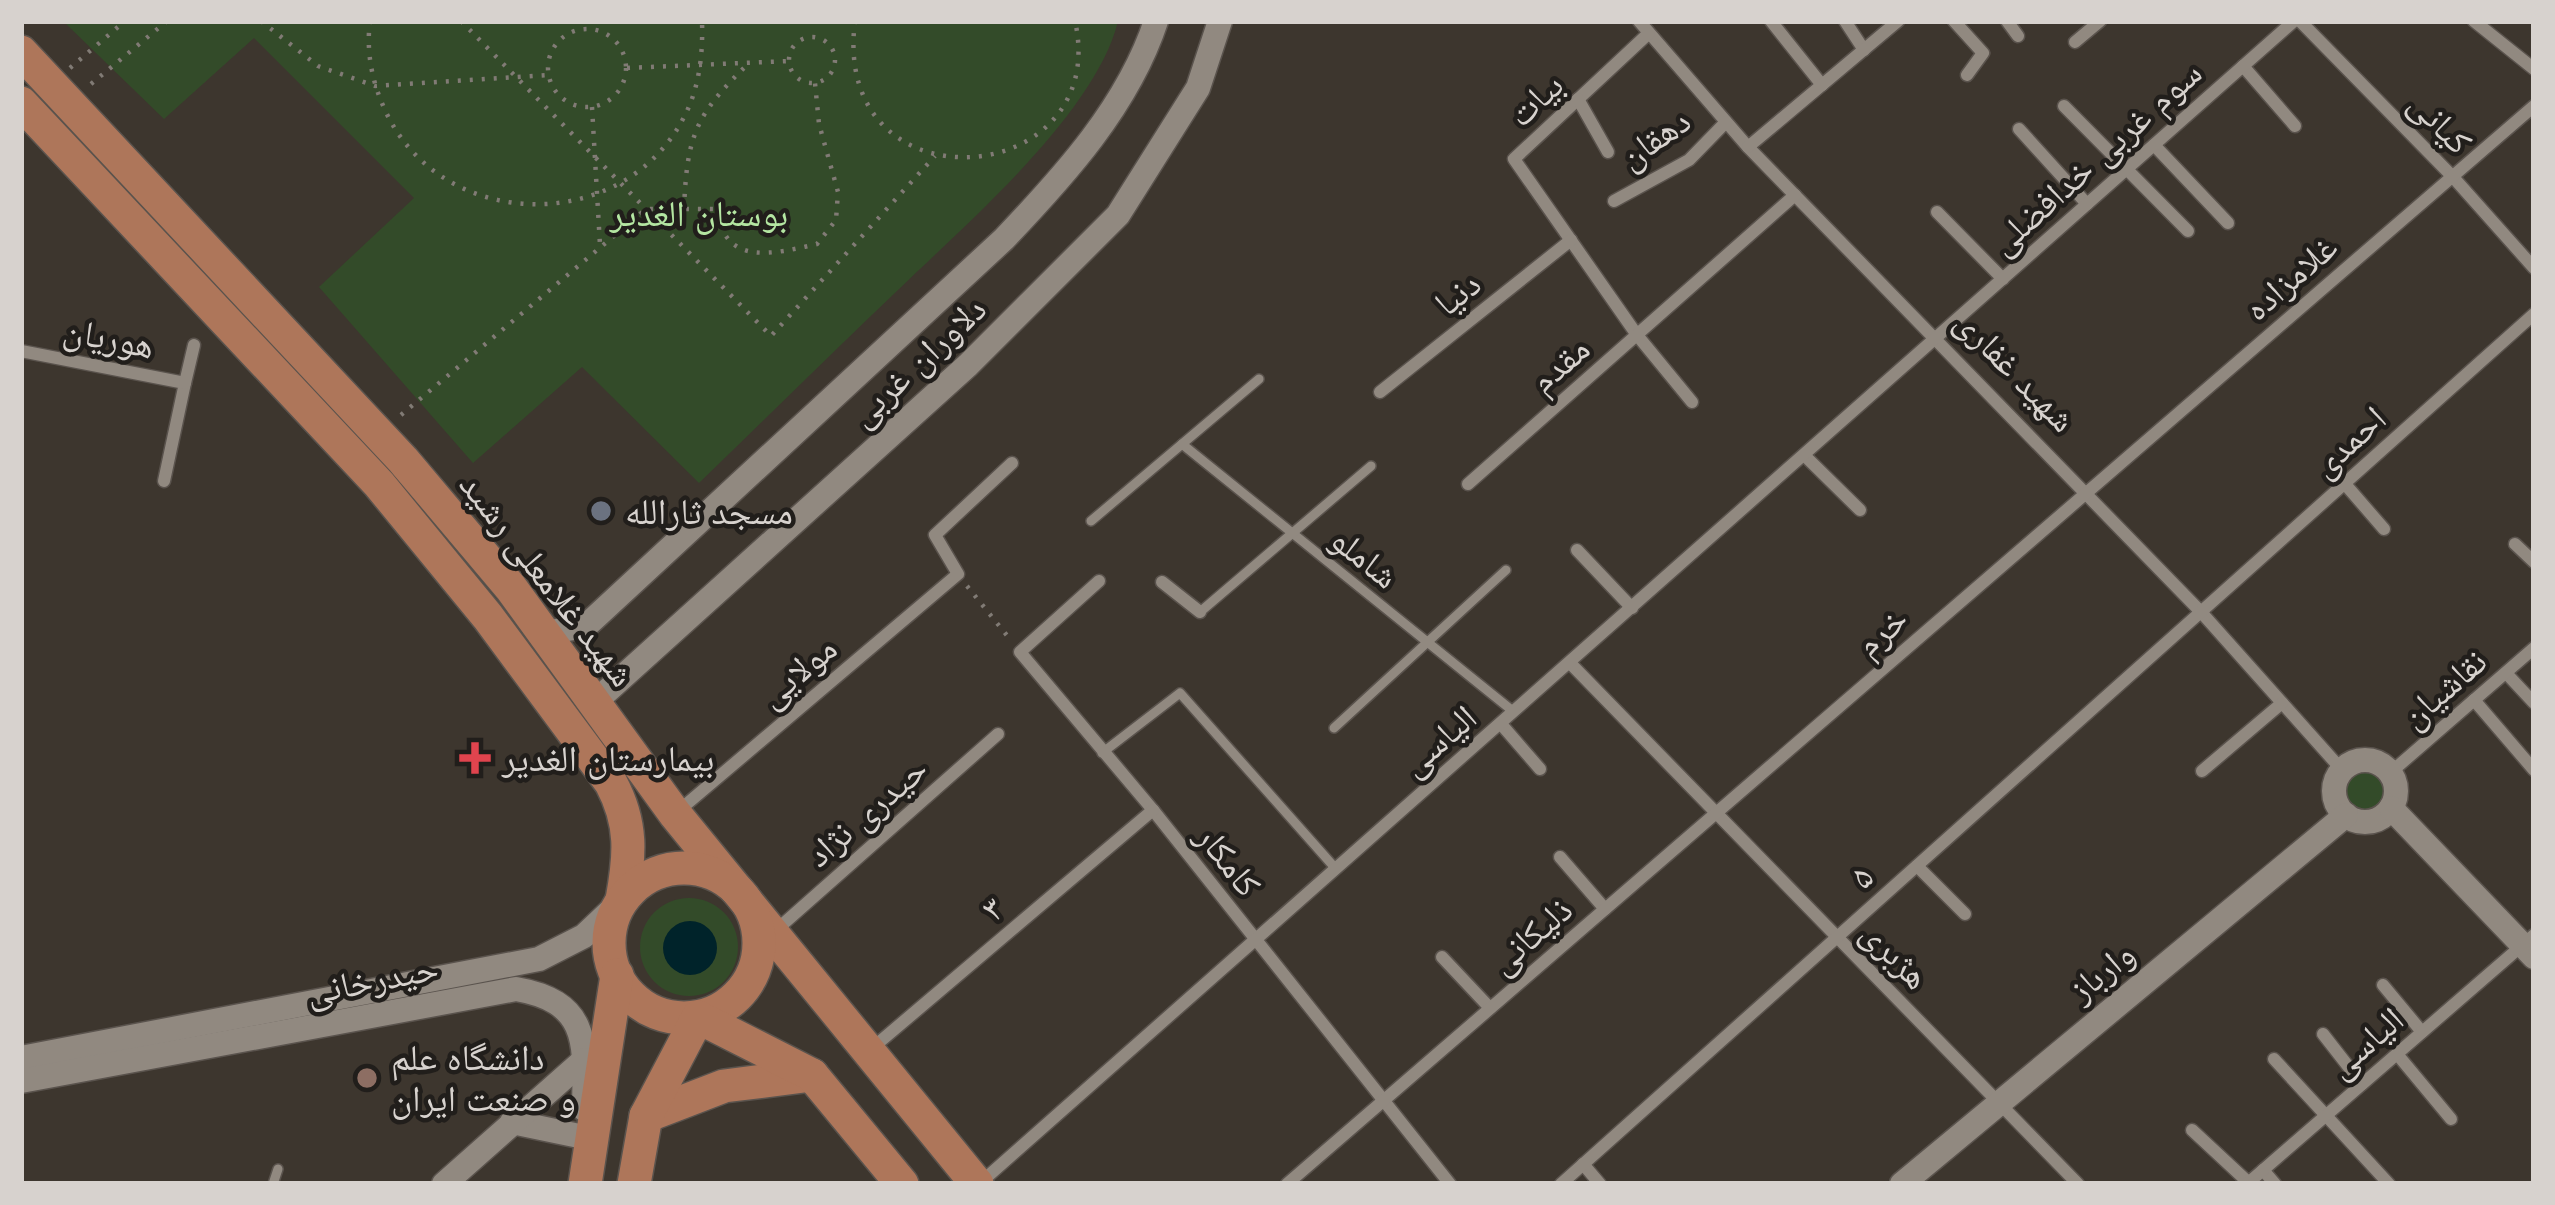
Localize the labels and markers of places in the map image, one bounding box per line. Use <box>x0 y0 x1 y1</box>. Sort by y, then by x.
place label: مسجد ثارالله <box>625 488 793 533</box>
marker: مسجد ثارالله <box>588 498 614 524</box>
place label: بیمارستان الغدیر <box>501 735 714 780</box>
marker: بیمارستان الغدیر <box>459 742 491 774</box>
place label: دانشگاه علم و صنعت ایران <box>391 1034 576 1120</box>
marker: دانشگاه علم و صنعت ایران <box>354 1065 380 1091</box>

